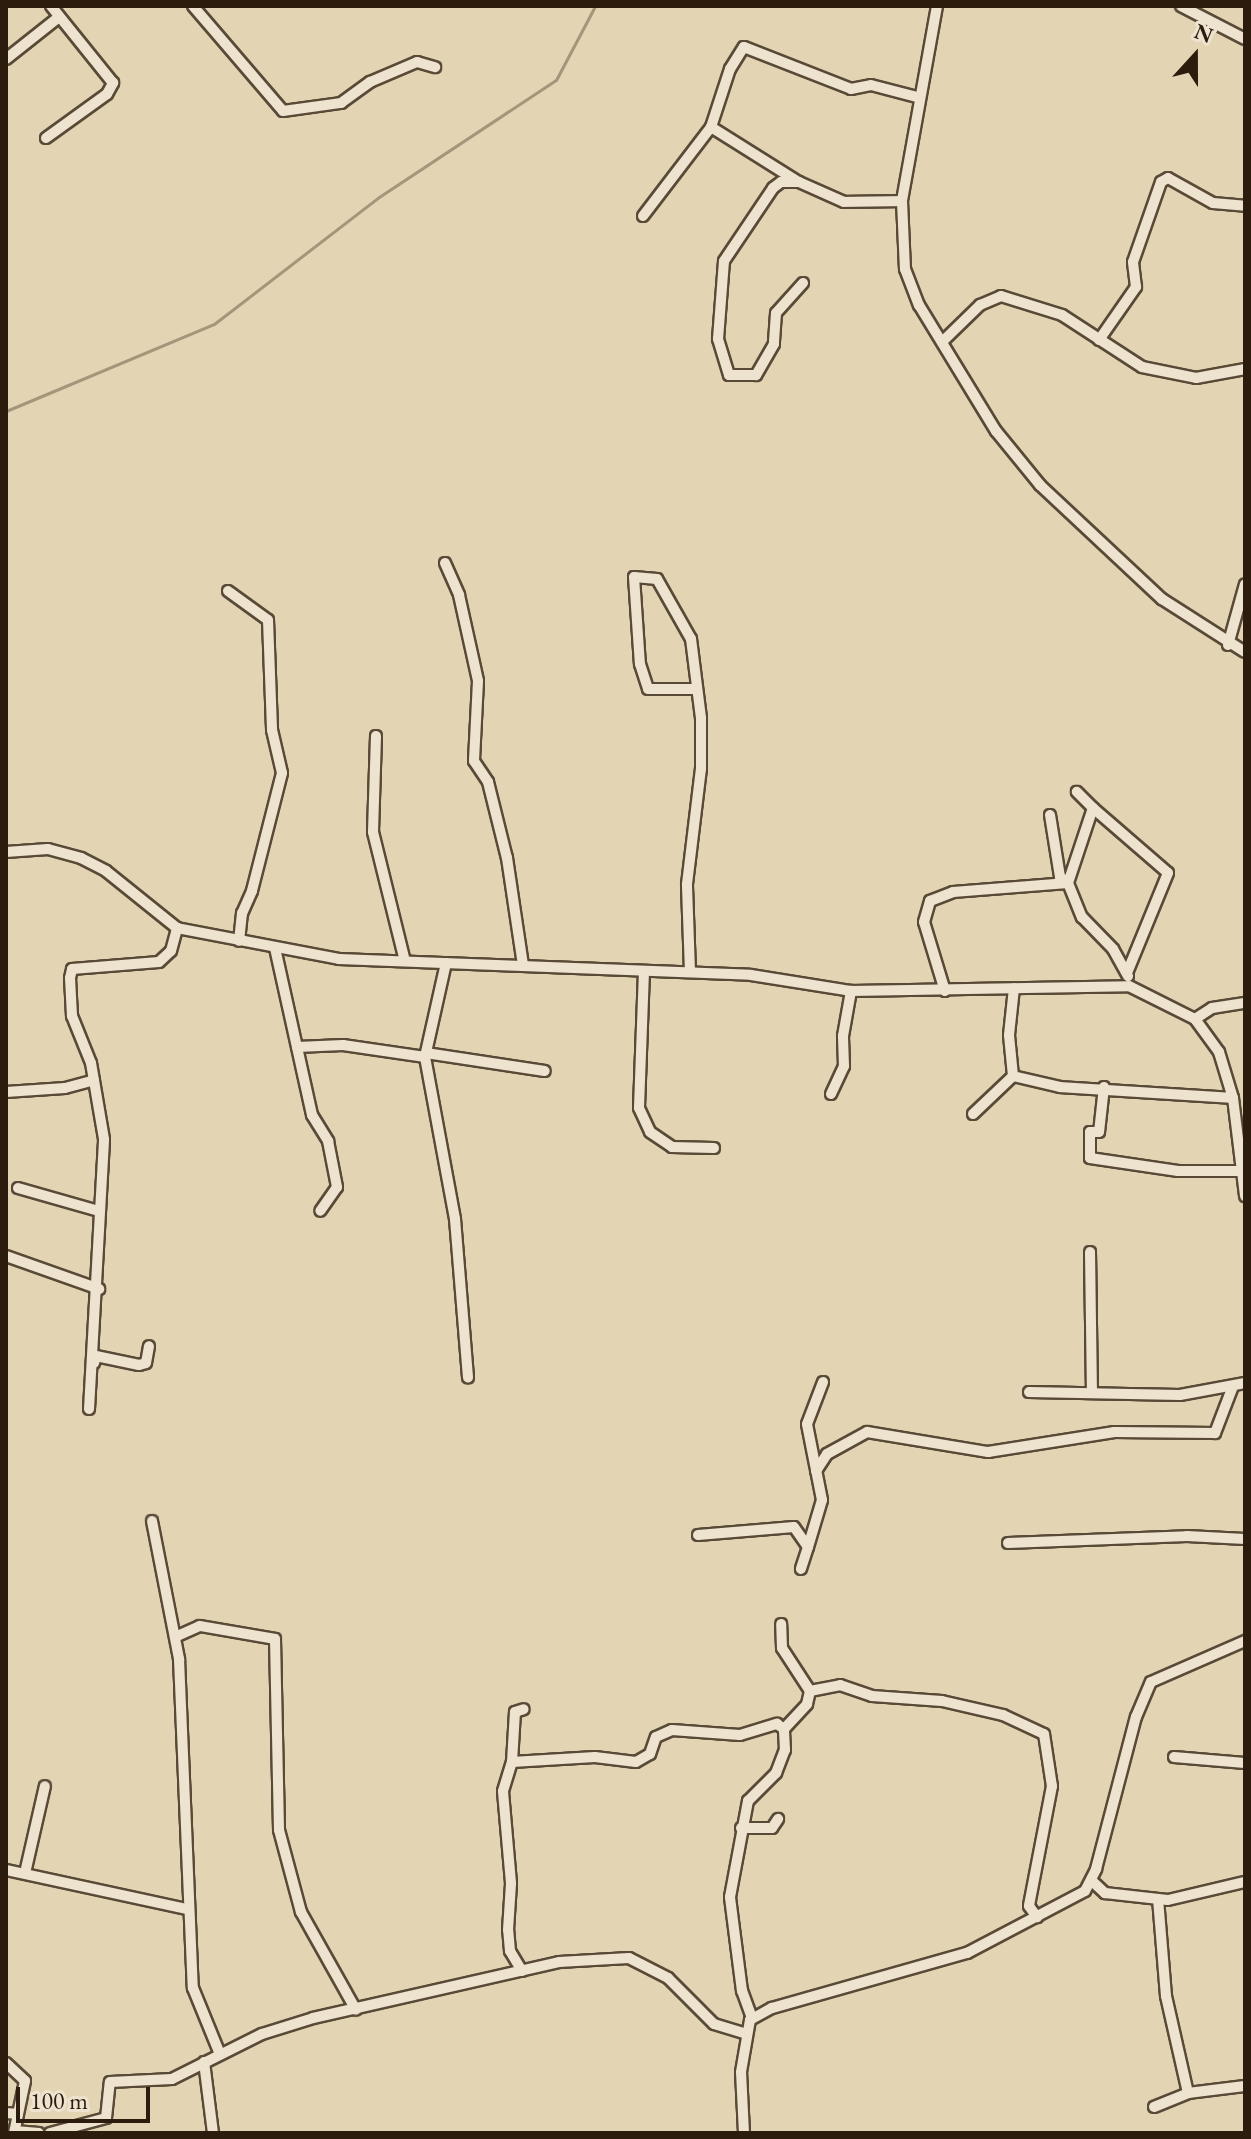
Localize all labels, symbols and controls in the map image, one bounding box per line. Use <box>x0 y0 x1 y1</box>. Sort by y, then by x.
north arrow <box>1155 16 1235 96</box>
text: N <box>1190 16 1217 50</box>
scale bar <box>20 2071 154 2121</box>
text: 100 m <box>30 2085 88 2116</box>

